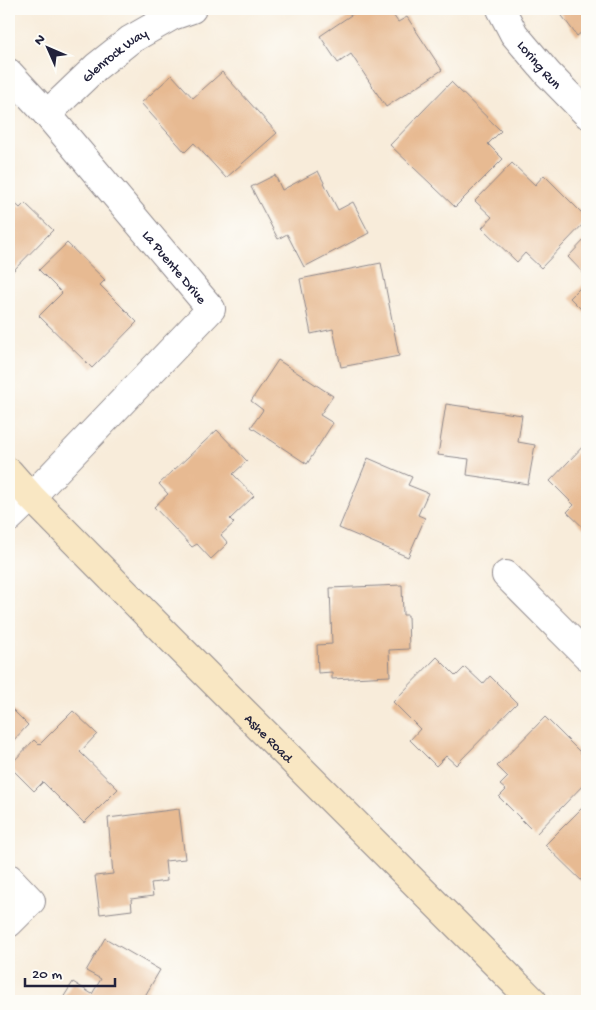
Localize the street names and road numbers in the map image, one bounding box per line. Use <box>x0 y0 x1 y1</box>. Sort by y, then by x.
street label: Glenrock Way <box>79 26 151 87</box>
street label: Loring Run <box>512 38 564 94</box>
street label: La Puente Drive <box>137 228 210 309</box>
street label: Ashe Road <box>240 711 297 769</box>

